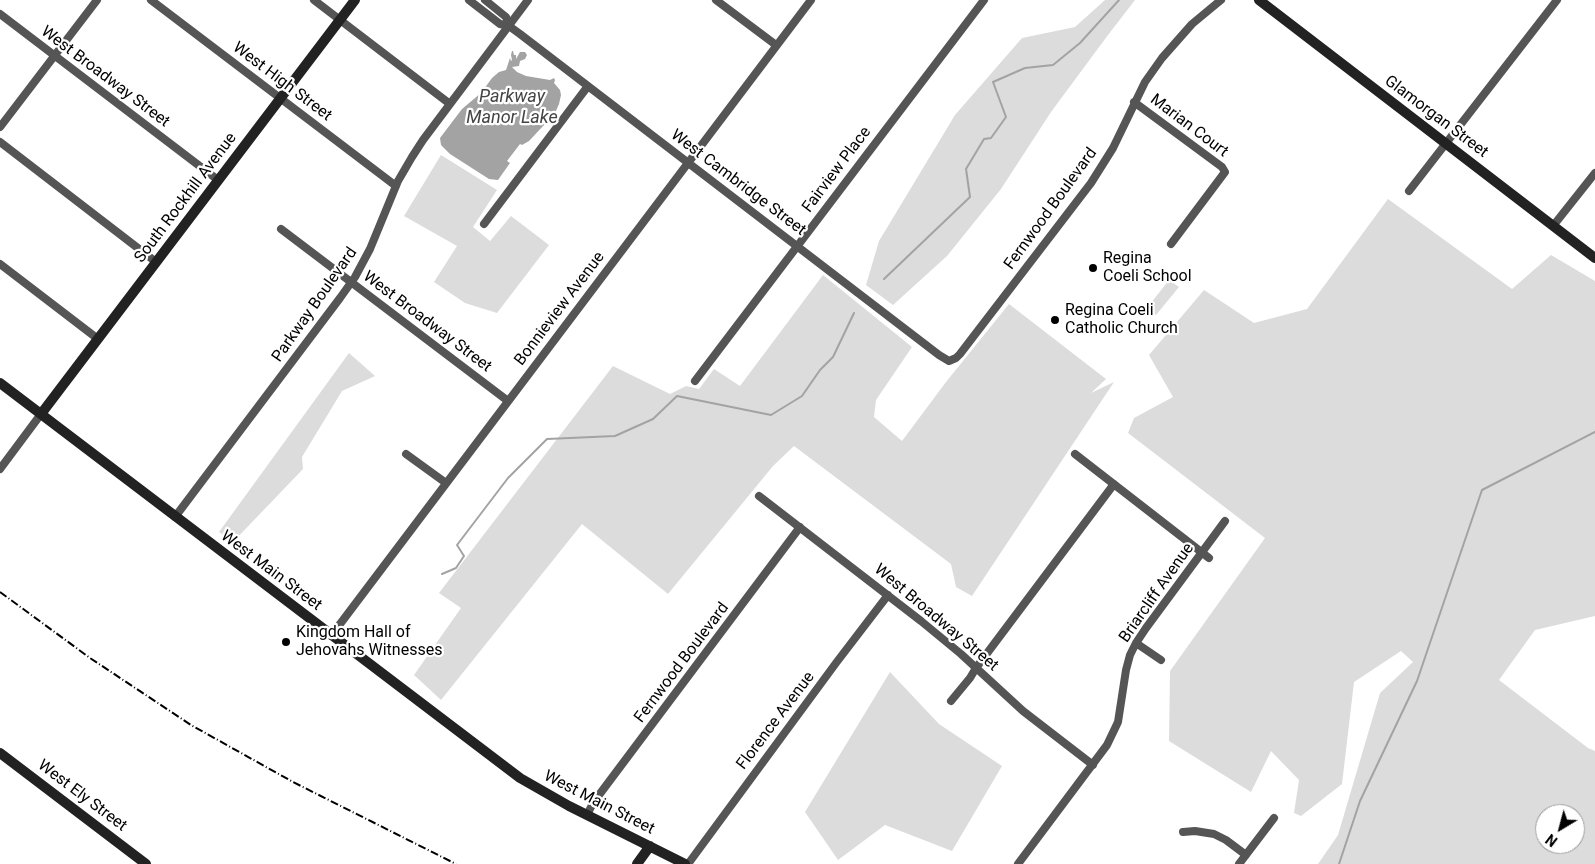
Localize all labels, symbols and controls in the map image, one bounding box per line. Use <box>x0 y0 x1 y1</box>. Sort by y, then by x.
street label: West Broadway Street <box>37 22 173 132</box>
street label: West High Street <box>229 38 335 126</box>
street label: Glamorgan Street <box>1380 72 1492 162</box>
water label: Parkway Manor Lake <box>466 86 558 128</box>
street label: Marian Court <box>1146 90 1232 162</box>
street label: Fairview Place <box>799 123 875 217</box>
street label: West Cambridge Street <box>667 126 809 240</box>
street label: South Rockhill Avenue <box>131 129 241 267</box>
street label: Fernwood Boulevard <box>1000 144 1102 274</box>
street label: Parkway Boulevard <box>268 244 362 366</box>
street label: Bonnieview Avenue <box>511 248 609 370</box>
place label: Regina Coeli School <box>1103 249 1192 287</box>
marker: Regina Coeli School <box>1087 262 1099 274</box>
street label: West Broadway Street <box>359 267 495 377</box>
place label: Regina Coeli Catholic Church <box>1065 301 1178 339</box>
marker: Regina Coeli Catholic Church <box>1049 314 1061 326</box>
street label: West Main Street <box>217 527 325 615</box>
street label: Briarcliff Avenue <box>1116 540 1198 646</box>
street label: West Broadway Street <box>870 560 1002 676</box>
street label: Fernwood Boulevard <box>631 599 733 727</box>
place label: Kingdom Hall of Jehovahs Witnesses <box>296 623 442 661</box>
marker: Kingdom Hall of Jehovahs Witnesses <box>280 636 292 648</box>
street label: Florence Avenue <box>733 668 819 774</box>
street label: West Ely Street <box>34 756 130 836</box>
street label: West Main Street <box>541 767 657 839</box>
north arrow <box>1535 804 1585 854</box>
text: N <box>1543 831 1560 850</box>

